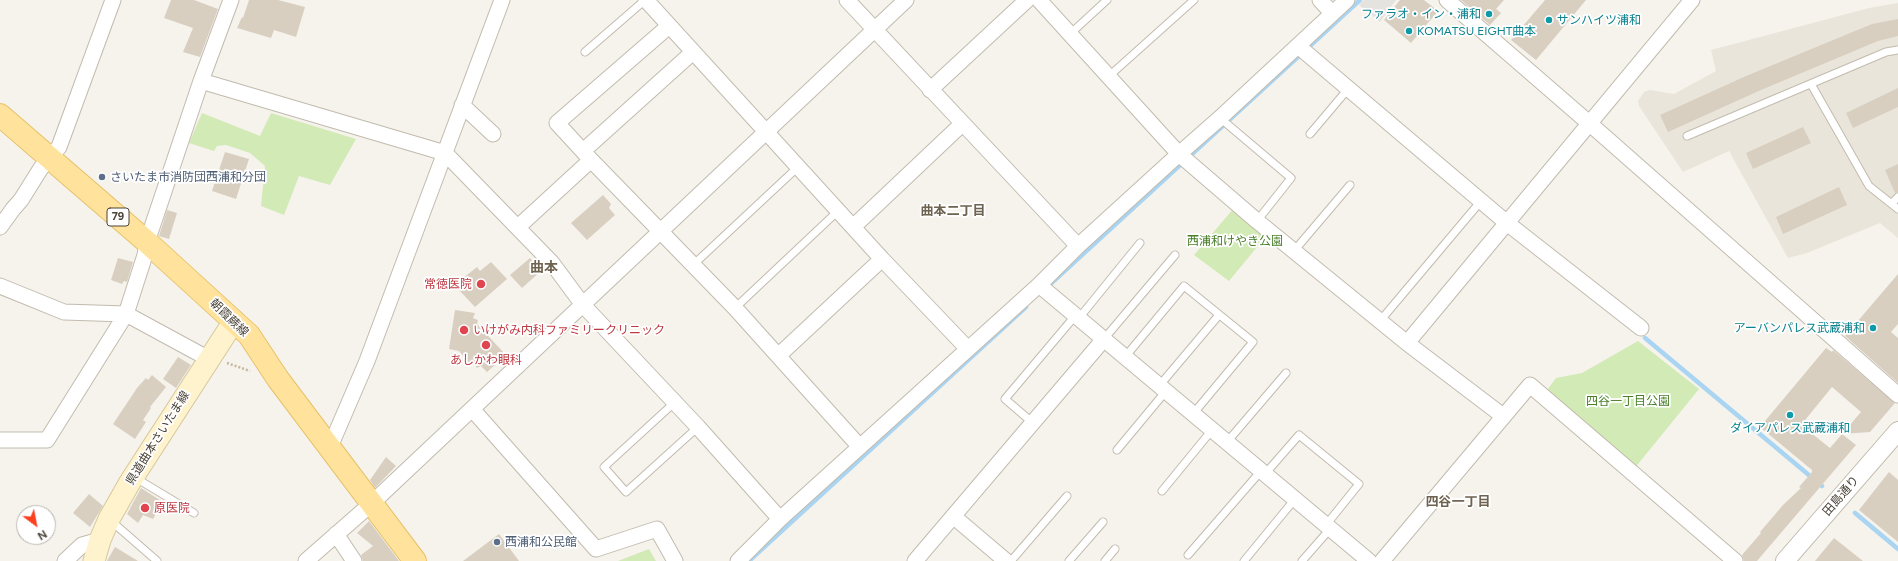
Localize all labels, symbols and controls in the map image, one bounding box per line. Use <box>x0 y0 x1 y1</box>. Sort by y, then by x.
place label: ファラオ・イン・浦和 <box>1361 7 1481 21</box>
marker: ファラオ・イン・浦和 <box>1484 9 1494 19</box>
place label: サンハイツ浦和 <box>1557 13 1641 27</box>
marker: サンハイツ浦和 <box>1544 15 1554 25</box>
place label: KOMATSU EIGHT曲本 <box>1417 24 1536 38</box>
marker: KOMATSU EIGHT曲本 <box>1404 26 1414 36</box>
place label: さいたま市消防団西浦和分団 <box>110 170 266 184</box>
marker: さいたま市消防団西浦和分団 <box>97 172 107 182</box>
district label: 曲本二丁目 <box>921 203 985 219</box>
road number: 79 <box>107 208 129 226</box>
park label: 西浦和けやき公園 <box>1187 234 1283 248</box>
district label: 曲本 <box>530 260 558 276</box>
place label: 常徳医院 <box>424 277 472 291</box>
marker: 常徳医院 <box>475 278 487 290</box>
street label: 朝霞蕨線 <box>207 296 251 340</box>
place label: アーバンパレス武蔵浦和 <box>1734 321 1865 335</box>
place label: いけがみ内科ファミリークリニック <box>473 323 665 337</box>
marker: アーバンパレス武蔵浦和 <box>1868 323 1878 333</box>
marker: いけがみ内科ファミリークリニック <box>458 324 470 336</box>
marker: あしかわ眼科 <box>480 339 492 351</box>
place label: あしかわ眼科 <box>450 353 522 367</box>
street label: 県道曲本さいたま線 <box>123 388 193 488</box>
park label: 四谷一丁目公園 <box>1586 394 1670 408</box>
marker: ダイアパレス武蔵浦和 <box>1785 410 1795 420</box>
place label: ダイアパレス武蔵浦和 <box>1730 421 1850 435</box>
street label: 田島通り <box>1820 473 1862 519</box>
district label: 四谷一丁目 <box>1426 494 1490 510</box>
place label: 原医院 <box>154 501 190 515</box>
marker: 原医院 <box>139 502 151 514</box>
north arrow <box>16 505 56 545</box>
text: N <box>35 527 49 543</box>
place label: 西浦和公民館 <box>505 535 577 549</box>
marker: 西浦和公民館 <box>492 537 502 547</box>

